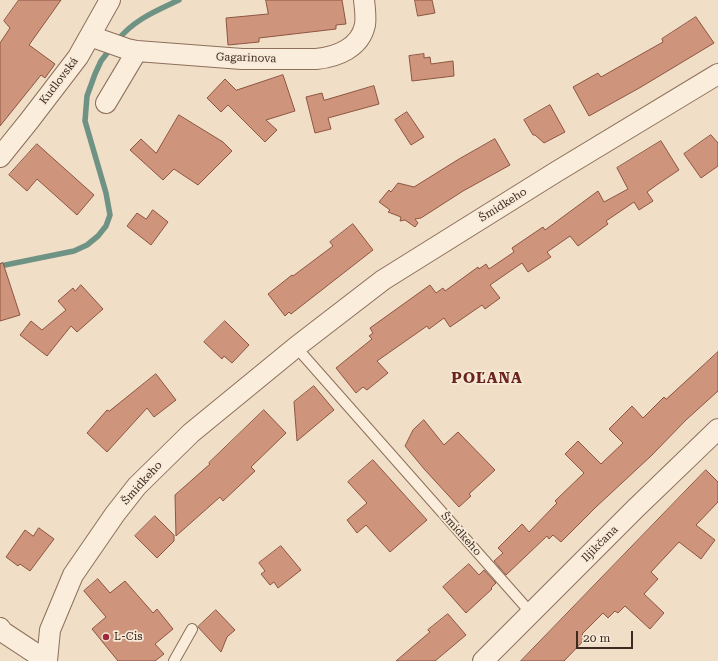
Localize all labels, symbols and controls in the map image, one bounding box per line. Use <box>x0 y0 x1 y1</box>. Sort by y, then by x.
street label: Gagarinova <box>216 50 276 66</box>
street label: Kudlovská <box>37 55 81 107</box>
street label: Šmidkeho <box>477 185 529 225</box>
district label: POĽANA <box>451 370 523 388</box>
street label: Šmidkeho <box>119 459 165 507</box>
street label: Šmidkeho <box>438 510 484 558</box>
street label: Iljikčana <box>579 523 621 565</box>
scale bar <box>578 623 635 649</box>
place label: L-Cis <box>114 630 143 644</box>
text: 20 m <box>583 631 610 645</box>
marker: L-Cis <box>101 632 111 642</box>

